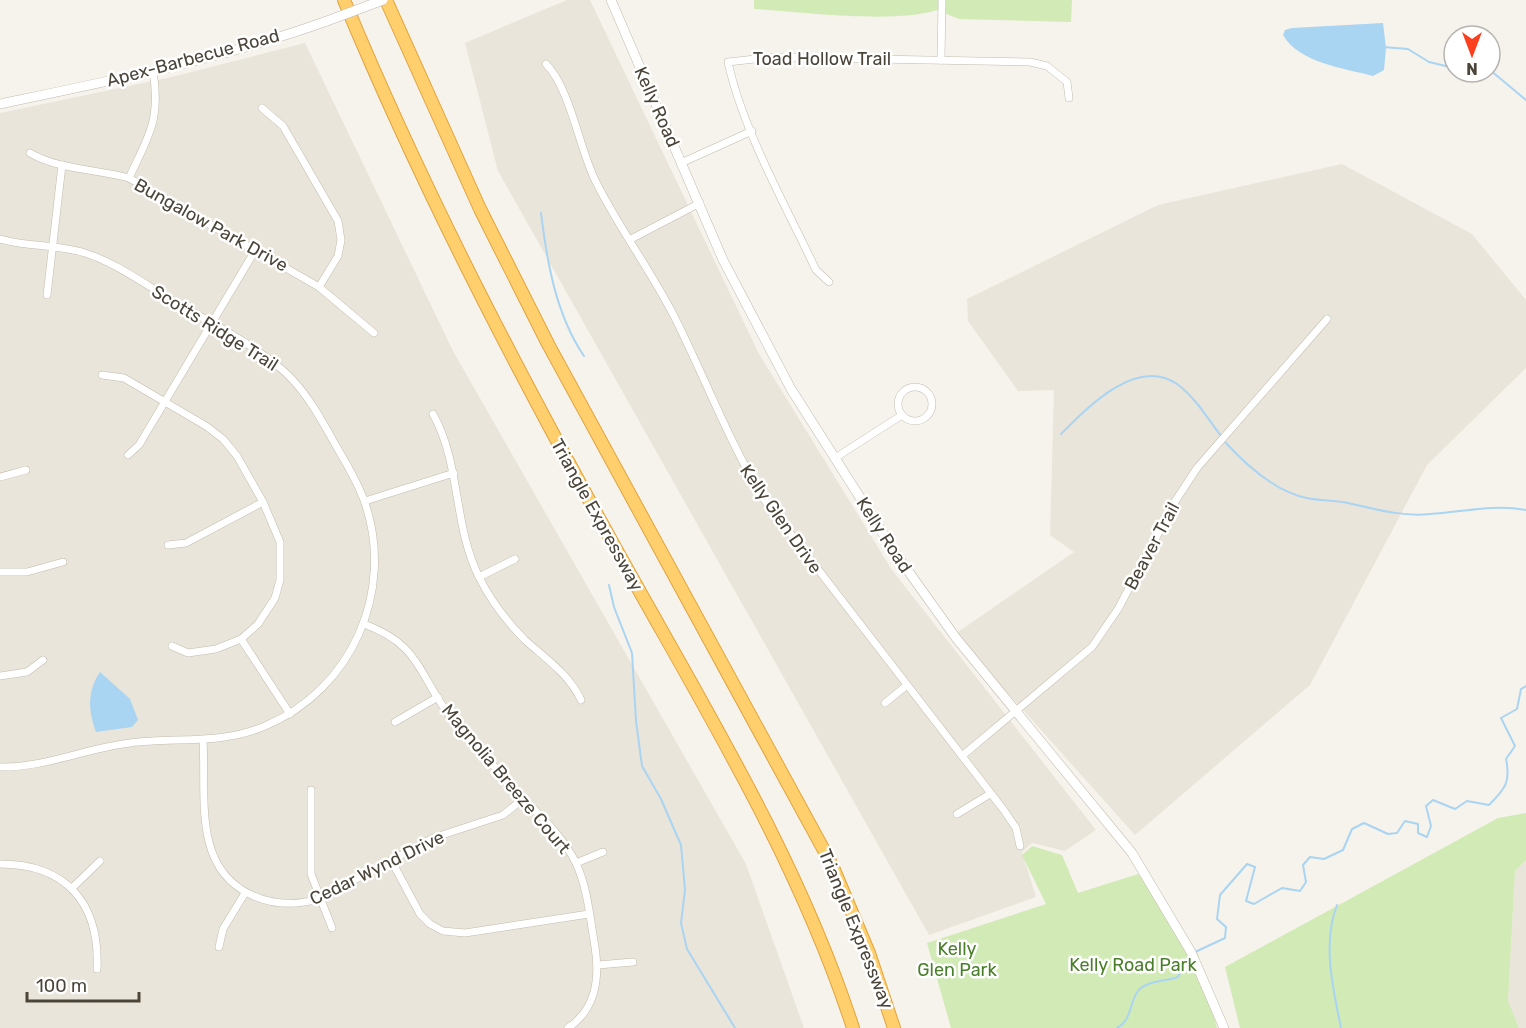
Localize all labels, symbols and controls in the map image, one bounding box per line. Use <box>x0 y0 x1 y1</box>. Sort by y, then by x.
street label: Apex-Barbecue Road <box>104 24 282 92</box>
north arrow <box>1442 24 1502 84</box>
street label: Toad Hollow Trail <box>753 48 891 70</box>
text: N <box>1466 59 1478 78</box>
street label: Kelly Road <box>630 63 684 151</box>
street label: Bungalow Park Drive <box>130 174 292 276</box>
street label: Scotts Ridge Trail <box>148 280 282 376</box>
street label: Triangle Expressway <box>546 435 648 595</box>
street label: Kelly Glen Drive <box>735 460 827 578</box>
street label: Kelly Road <box>851 493 917 577</box>
street label: Beaver Trail <box>1120 498 1184 594</box>
street label: Magnolia Breeze Court <box>437 700 575 858</box>
street label: Cedar Wynd Drive <box>306 826 448 910</box>
street label: Triangle Expressway <box>814 846 898 1012</box>
park label: Kelly Glen Park <box>917 938 997 981</box>
park label: Kelly Road Park <box>1069 954 1197 976</box>
scale bar <box>27 965 140 1003</box>
text: 100 m <box>36 975 87 997</box>

